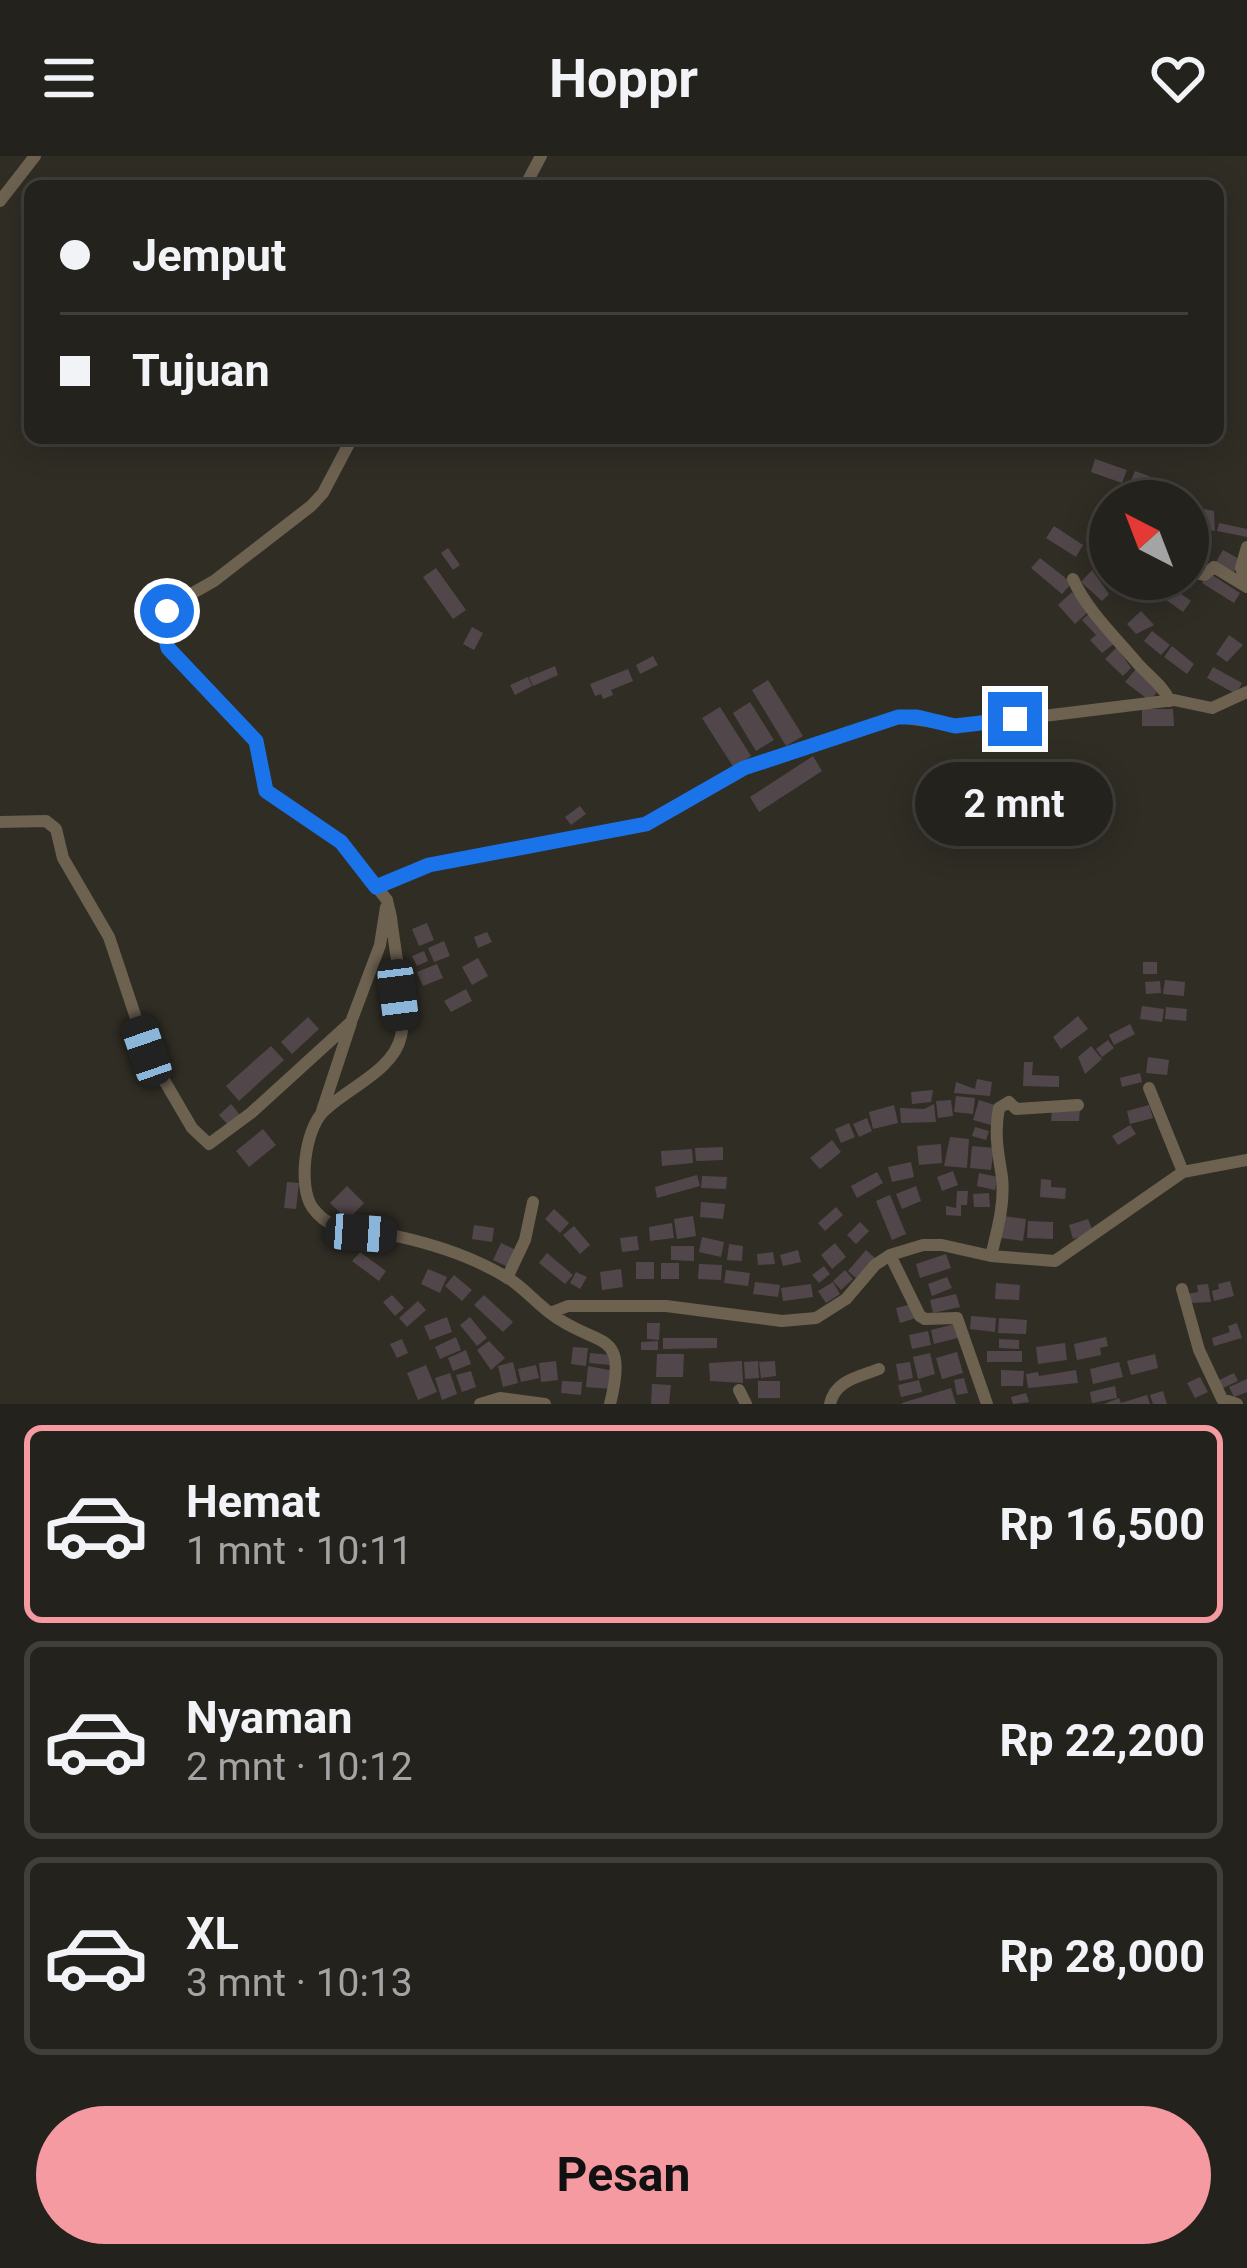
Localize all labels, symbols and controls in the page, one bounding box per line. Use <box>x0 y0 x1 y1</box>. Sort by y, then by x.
icon: menu <box>36 45 102 111</box>
icon: heart <box>1145 45 1211 111</box>
text: Hoppr <box>549 47 698 110</box>
text: Jemput <box>132 229 286 282</box>
text: Tujuan <box>132 344 270 397</box>
north arrow <box>1089 480 1209 600</box>
map controls <box>1089 480 1209 600</box>
route start <box>140 584 194 638</box>
route end <box>988 692 1042 746</box>
callout: 2 mnt <box>916 761 1114 845</box>
text: 2 mnt <box>964 781 1064 827</box>
car <box>376 957 420 1033</box>
car <box>118 1011 176 1091</box>
car <box>324 1213 398 1253</box>
icon: car <box>42 1470 150 1578</box>
text: Hemat <box>186 1475 320 1528</box>
text: Rp 16,500 <box>1000 1498 1205 1551</box>
text: 1 mnt · 10:11 <box>186 1528 413 1574</box>
icon: car <box>42 1686 150 1794</box>
text: Nyaman <box>186 1691 352 1744</box>
text: Rp 22,200 <box>1000 1714 1205 1767</box>
text: 2 mnt · 10:12 <box>186 1744 413 1790</box>
icon: car <box>42 1902 150 2010</box>
text: XL <box>186 1907 239 1960</box>
text: Rp 28,000 <box>1000 1930 1205 1983</box>
text: 3 mnt · 10:13 <box>186 1960 413 2006</box>
button: Pesan <box>36 2106 1211 2244</box>

